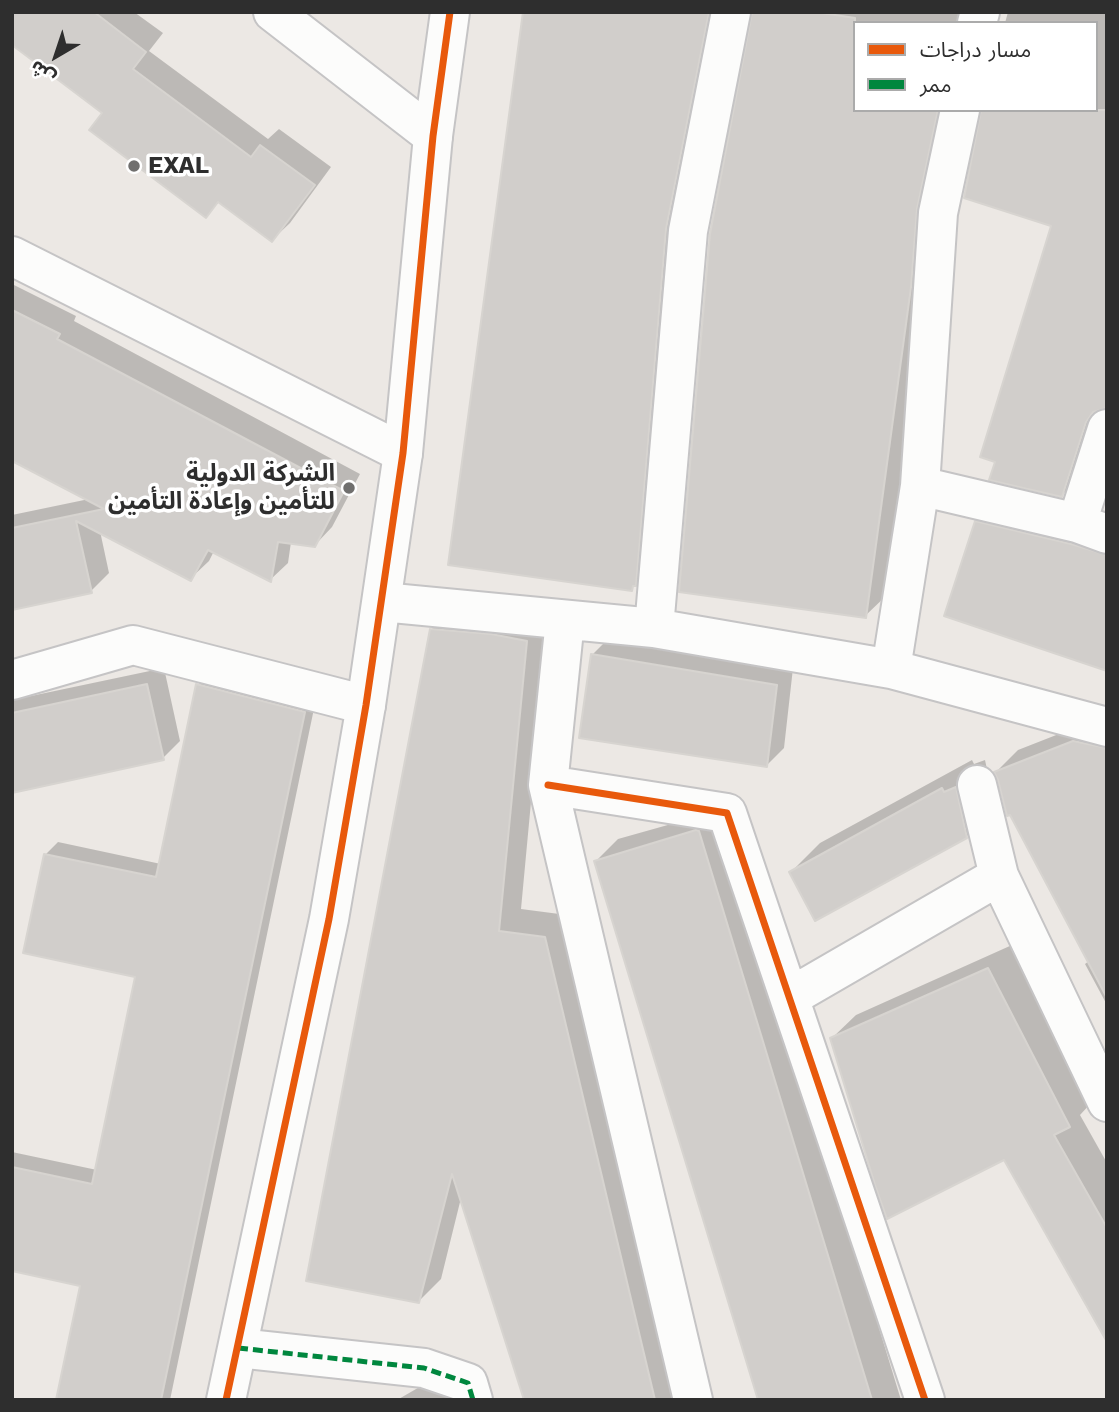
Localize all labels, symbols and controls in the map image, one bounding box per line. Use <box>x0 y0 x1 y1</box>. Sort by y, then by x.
north arrow <box>21 21 91 91</box>
legend <box>853 21 1098 112</box>
text: مسار دراجات <box>920 37 1031 62</box>
text: ش <box>25 56 60 90</box>
text: ممر <box>920 72 951 97</box>
place label: EXAL <box>148 152 209 180</box>
marker: EXAL <box>126 158 142 174</box>
place label: الشركة الدولية للتأمين وإعادة التأمين <box>108 460 335 516</box>
marker: الشركة الدولية للتأمين وإعادة التأمين <box>341 480 357 496</box>

